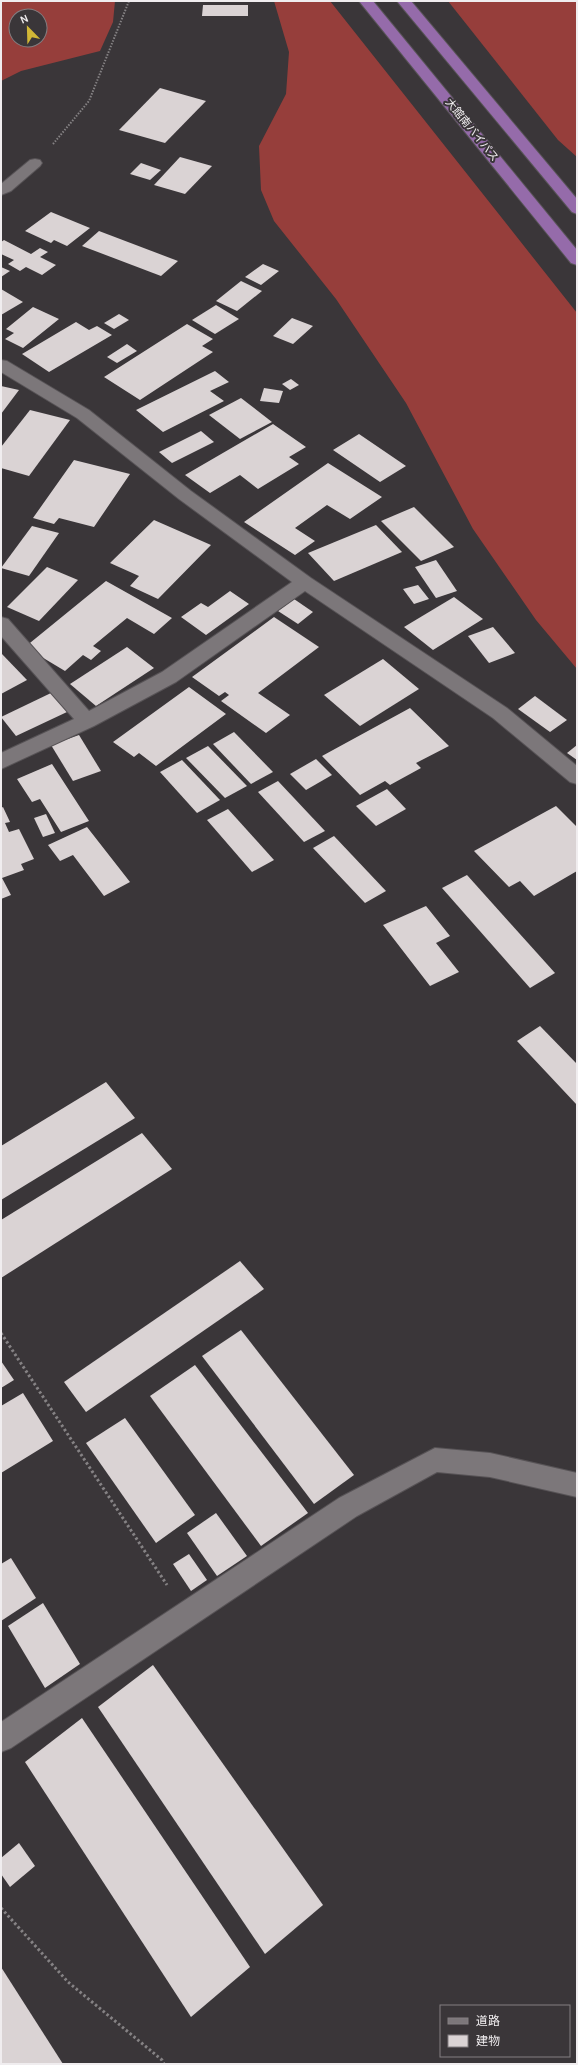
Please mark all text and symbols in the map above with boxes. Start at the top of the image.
north arrow [8,8,48,48]
text: N [18,12,30,27]
street label: 大館南バイパス [443,96,501,164]
legend [440,2005,570,2057]
text: 道路 [476,2014,500,2028]
text: 建物 [476,2034,500,2048]

